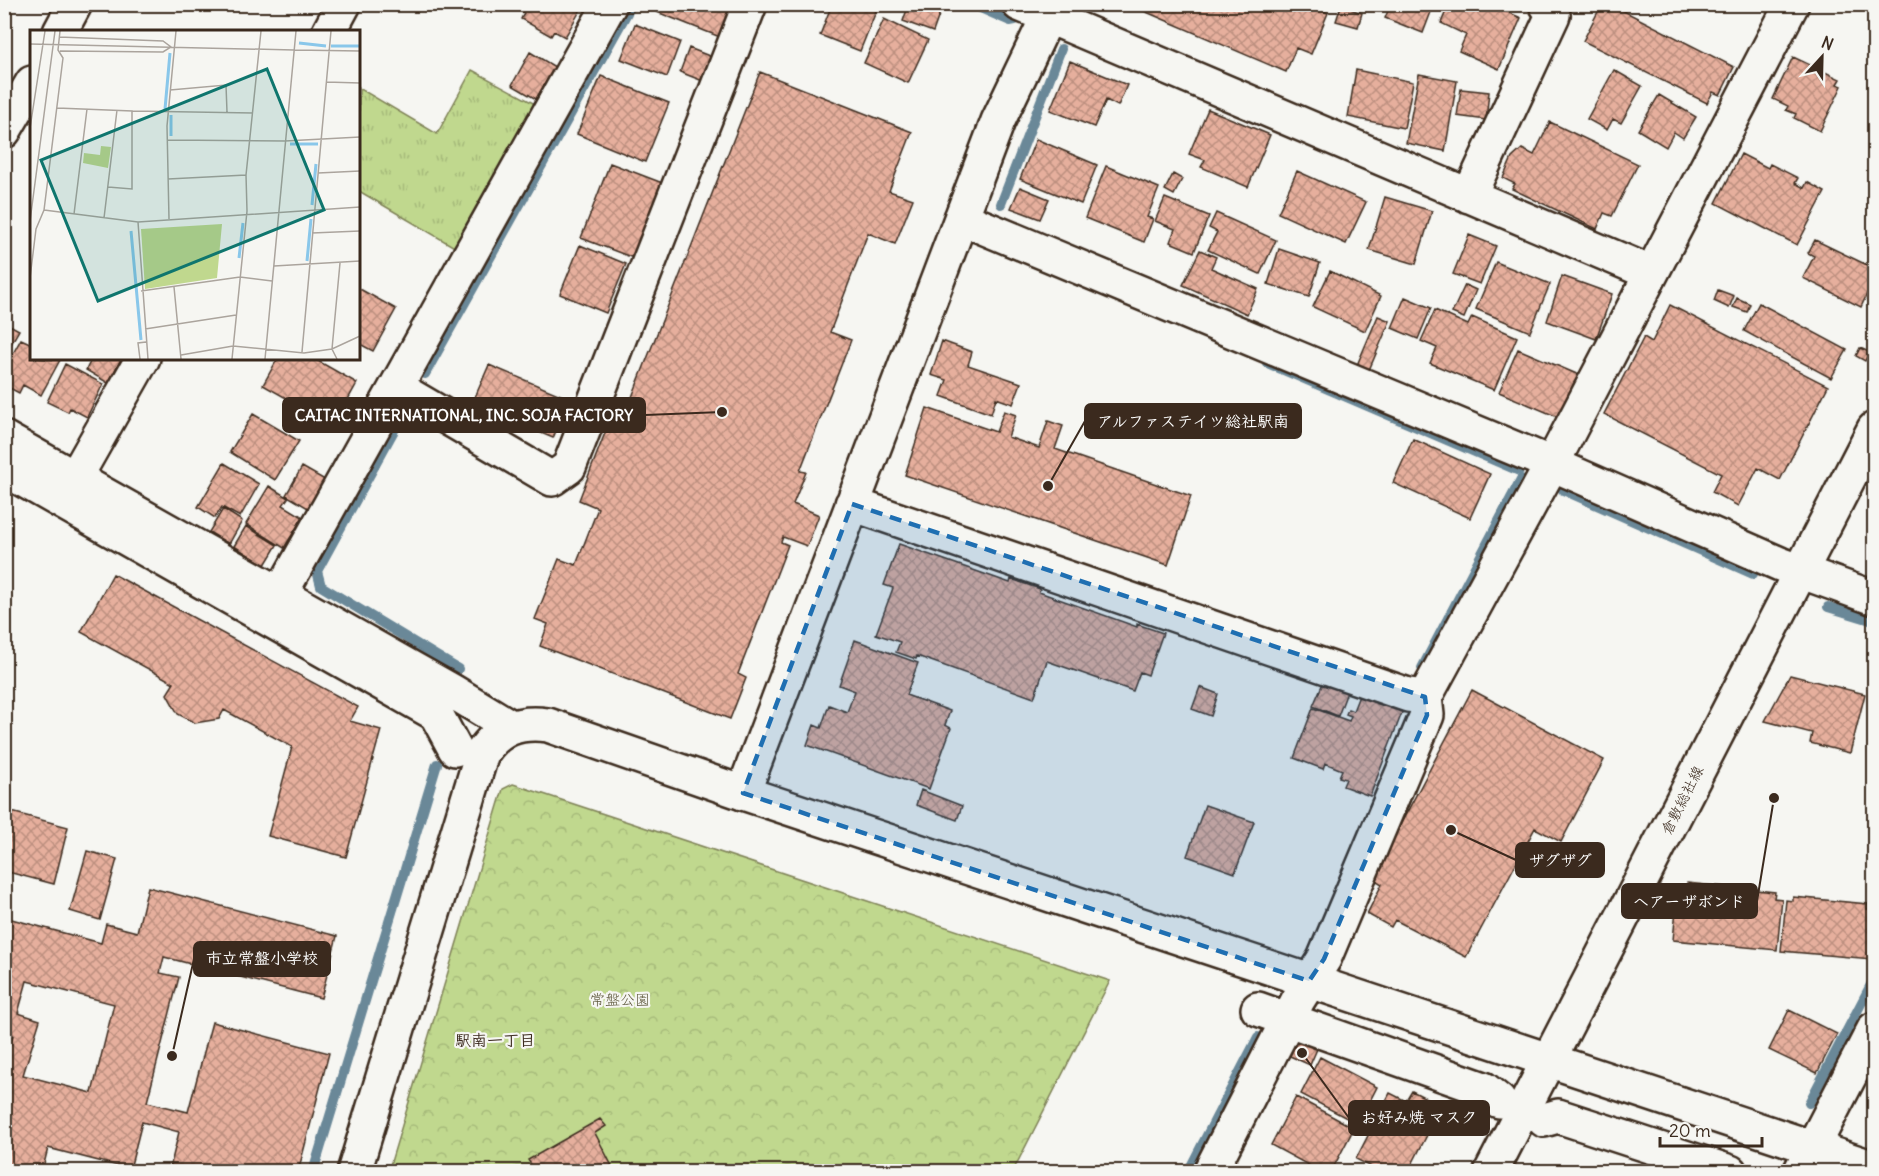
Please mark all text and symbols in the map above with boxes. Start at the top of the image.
north arrow [1792,27,1852,87]
inset map [30,30,360,360]
text: N [1819,32,1836,54]
callout: CAITAC INTERNATIONAL, INC. SOJA FACTORY [283,398,645,432]
callout: アルファステイツ総社駅南 [1085,404,1301,438]
text: CAITAC INTERNATIONAL, INC. SOJA FACTORY [295,405,633,425]
text: アルファステイツ総社駅南 [1097,411,1289,431]
street label: 倉敷総社線 [1657,762,1707,838]
callout: ザグザグ [1516,843,1604,877]
text: ザグザグ [1528,850,1592,870]
callout: ヘアーザボンド [1622,884,1757,918]
text: ヘアーザボンド [1633,891,1745,911]
callout: 市立常盤小学校 [194,942,330,976]
text: 市立常盤小学校 [206,948,318,968]
park label: 常盤公園 [590,990,650,1009]
district label: 駅南一丁目 [455,1030,535,1050]
callout: お好み焼 マスク [1349,1101,1489,1135]
text: お好み焼 マスク [1361,1107,1477,1127]
scale bar [1660,1110,1762,1148]
text: 20 m [1669,1119,1711,1142]

